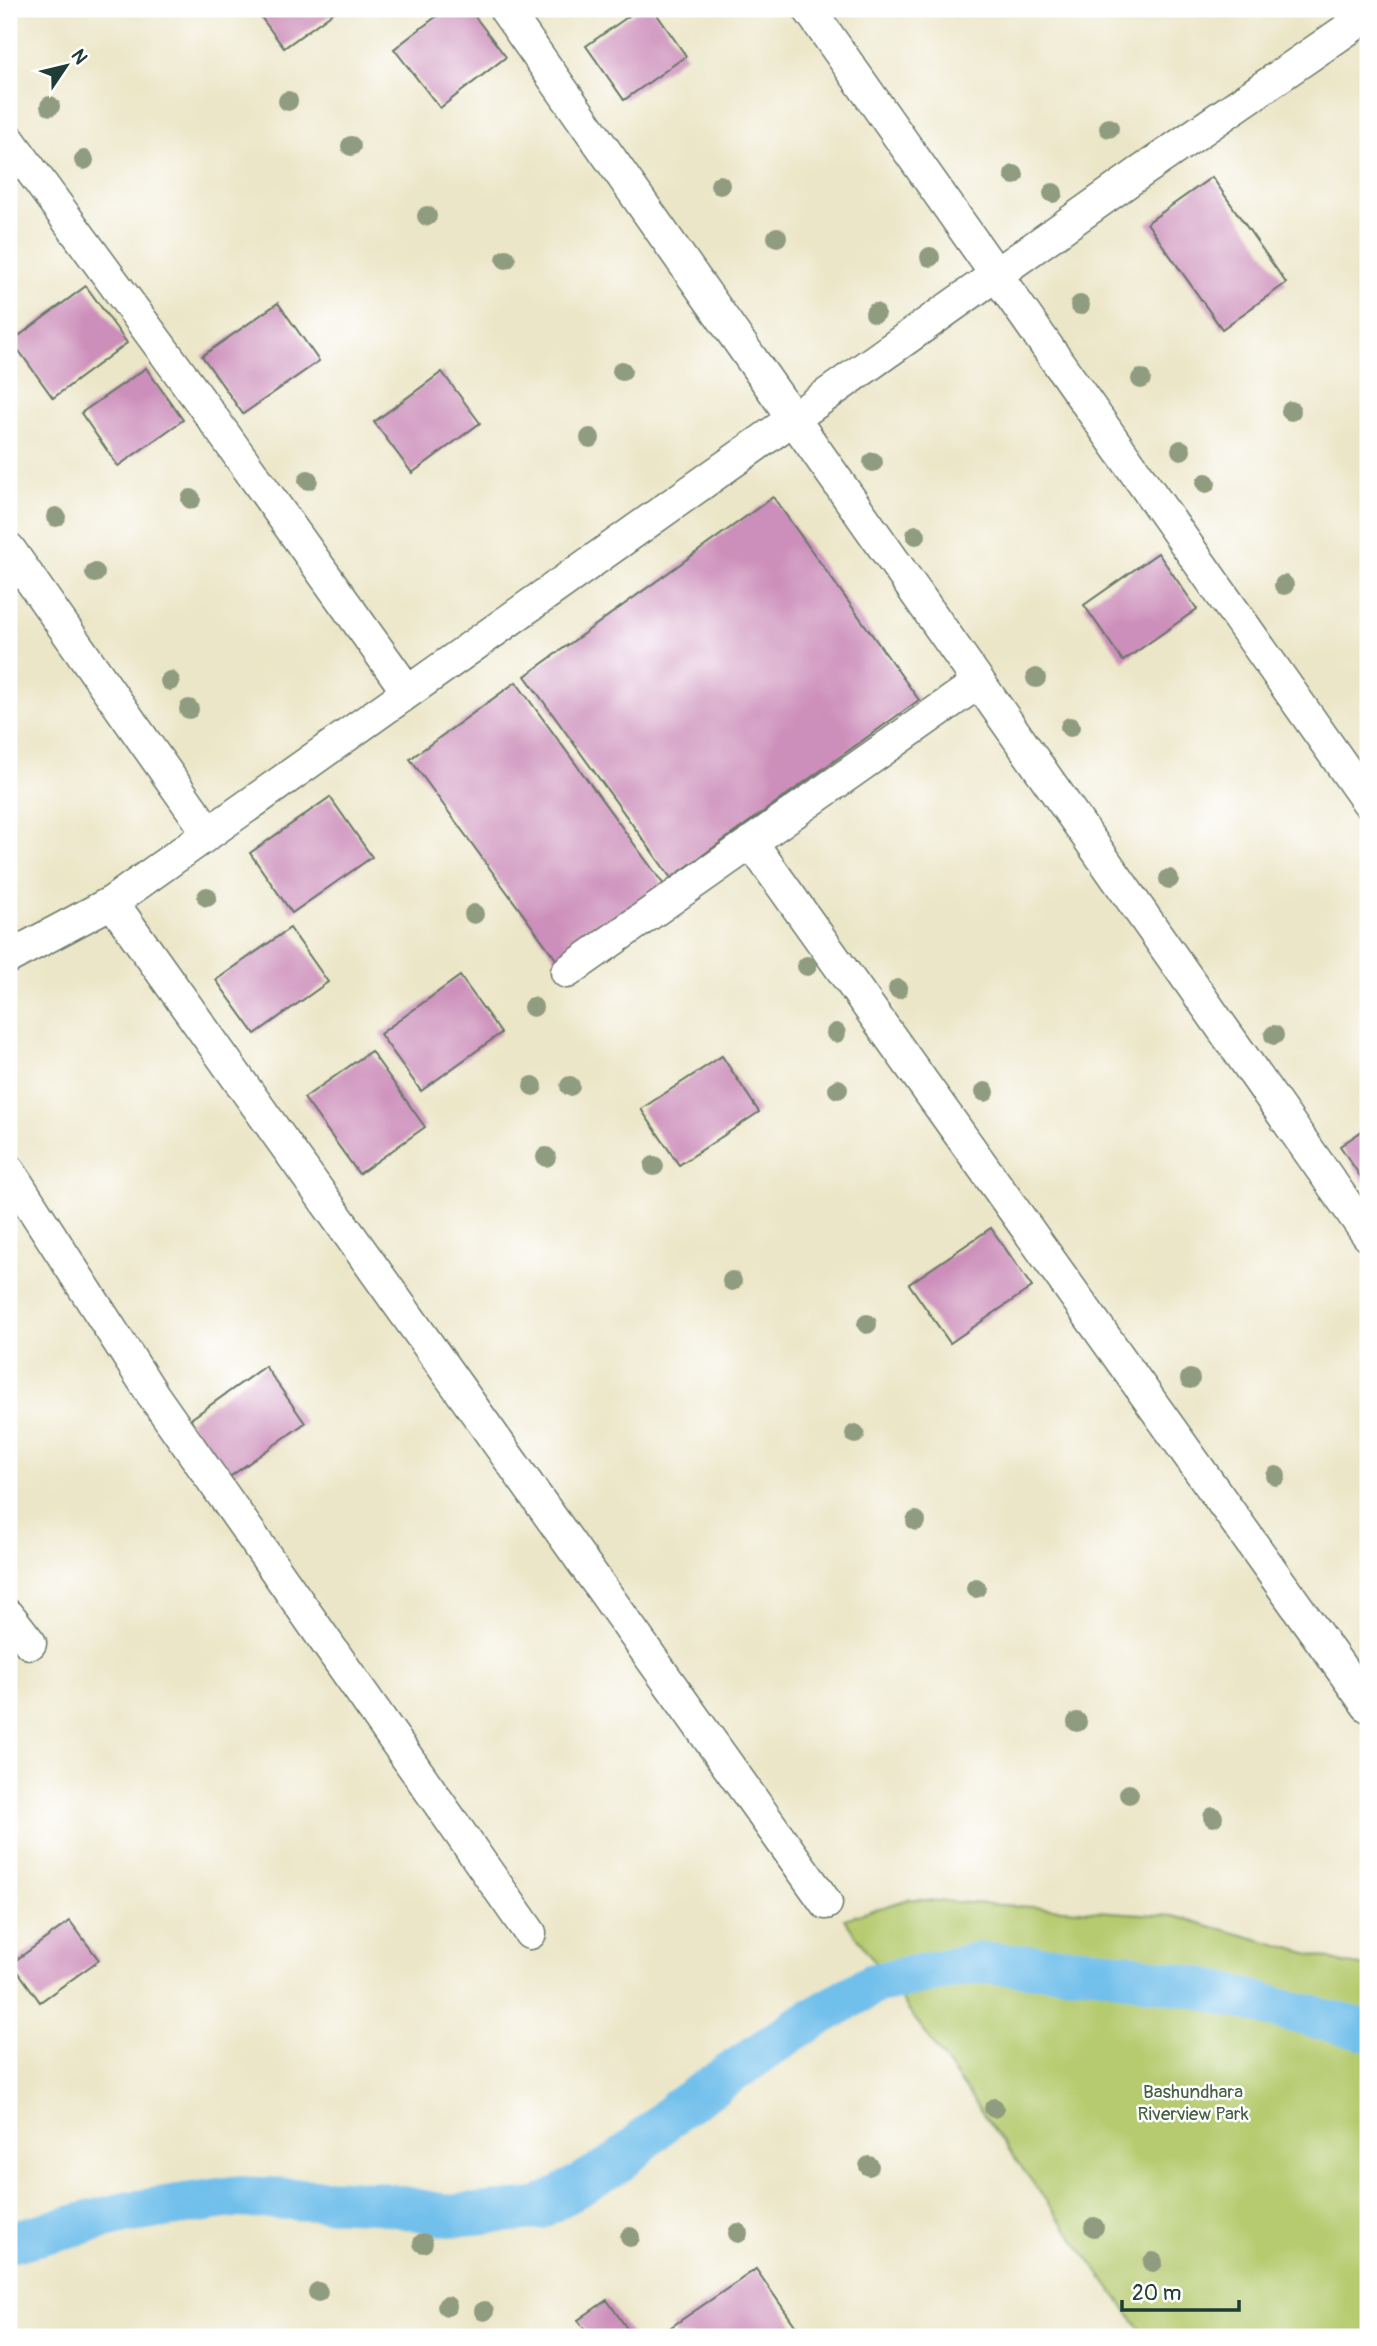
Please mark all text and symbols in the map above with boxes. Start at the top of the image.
north arrow [32,32,102,102]
text: N [66,45,93,69]
park label: Bashundhara Riverview Park [1137,2080,1249,2126]
scale bar [1122,2269,1239,2313]
text: 20 m [1132,2280,1181,2307]

